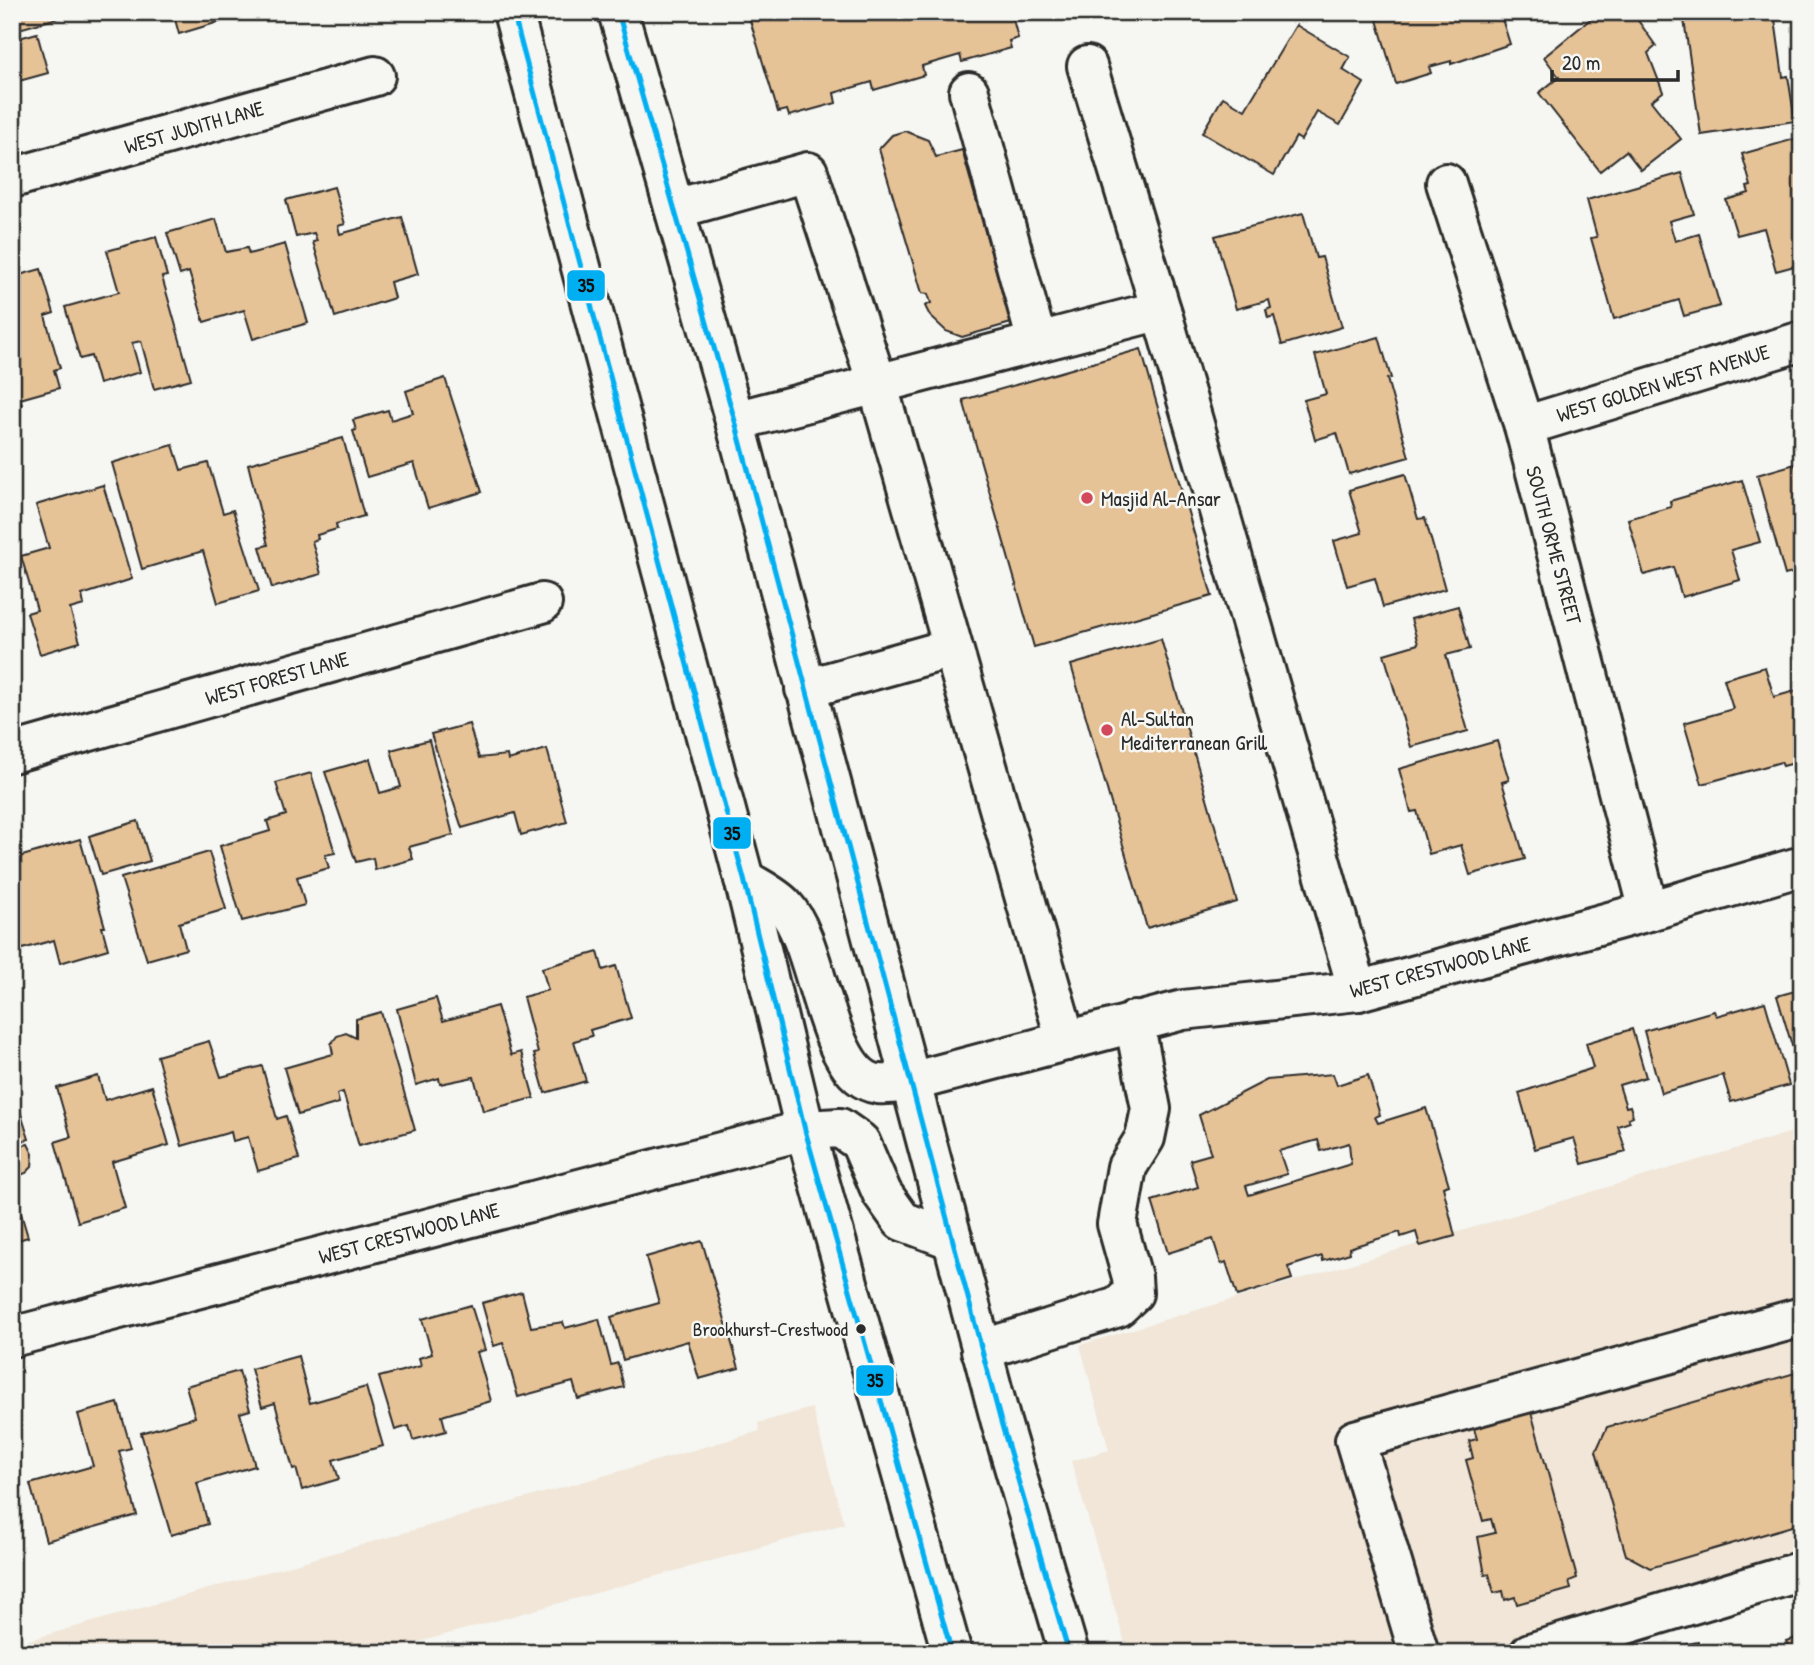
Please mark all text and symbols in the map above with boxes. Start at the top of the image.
scale bar [1552,38,1678,82]
text: 20 m [1562,48,1600,77]
street label: WEST JUDITH LANE [121,93,267,161]
line badge: 35 [566,269,606,302]
text: 35 [578,272,595,298]
street label: WEST GOLDEN WEST AVENUE [1553,337,1773,429]
street label: SOUTH ORME STREET [1519,463,1589,628]
place label: Masjid Al-Ansar [1101,484,1221,513]
marker: Masjid Al-Ansar [1079,490,1095,506]
street label: WEST FOREST LANE [202,644,352,712]
place label: Al-Sultan Mediterranean Grill [1121,704,1268,757]
marker: Al-Sultan Mediterranean Grill [1099,722,1115,738]
line badge: 35 [712,816,752,850]
text: 35 [724,820,741,846]
street label: WEST CRESTWOOD LANE [1346,929,1534,1005]
street label: WEST CRESTWOOD LANE [315,1195,503,1271]
place label: Brookhurst-Crestwood [693,1316,849,1342]
marker: Brookhurst-Crestwood [854,1322,868,1336]
line badge: 35 [855,1364,895,1397]
text: 35 [867,1367,884,1393]

